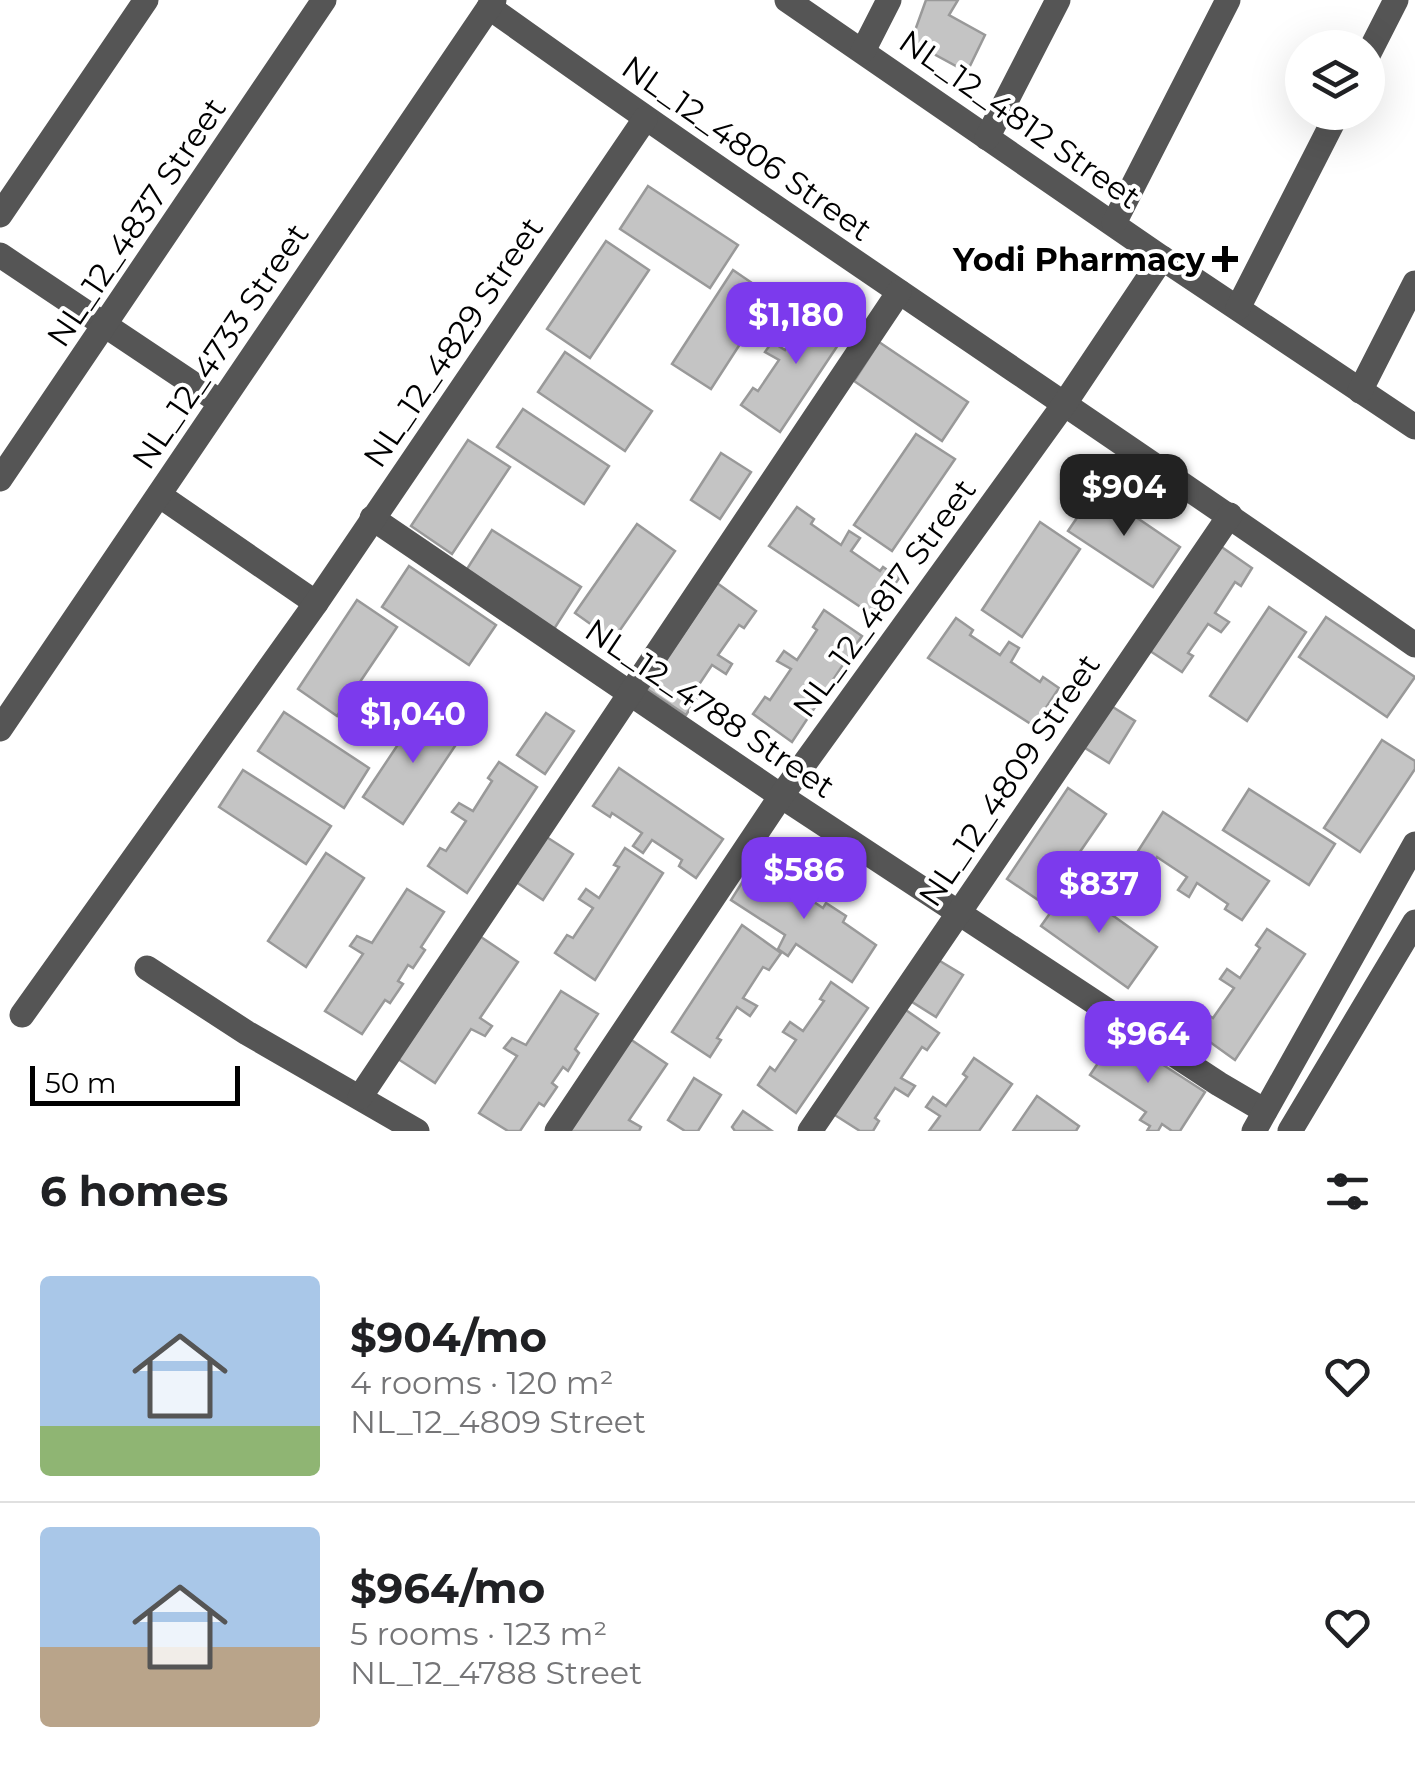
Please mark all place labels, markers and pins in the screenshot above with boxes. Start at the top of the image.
place label: Yodi Pharmacy [952,240,1206,279]
marker: Yodi Pharmacy [1214,248,1236,270]
pin: $1,180 [715,282,877,367]
pin: $904 [1065,454,1183,539]
pin: $1,040 [332,681,494,766]
pin: $586 [745,837,863,922]
pin: $837 [1040,851,1158,936]
pin: $964 [1089,1001,1207,1086]

